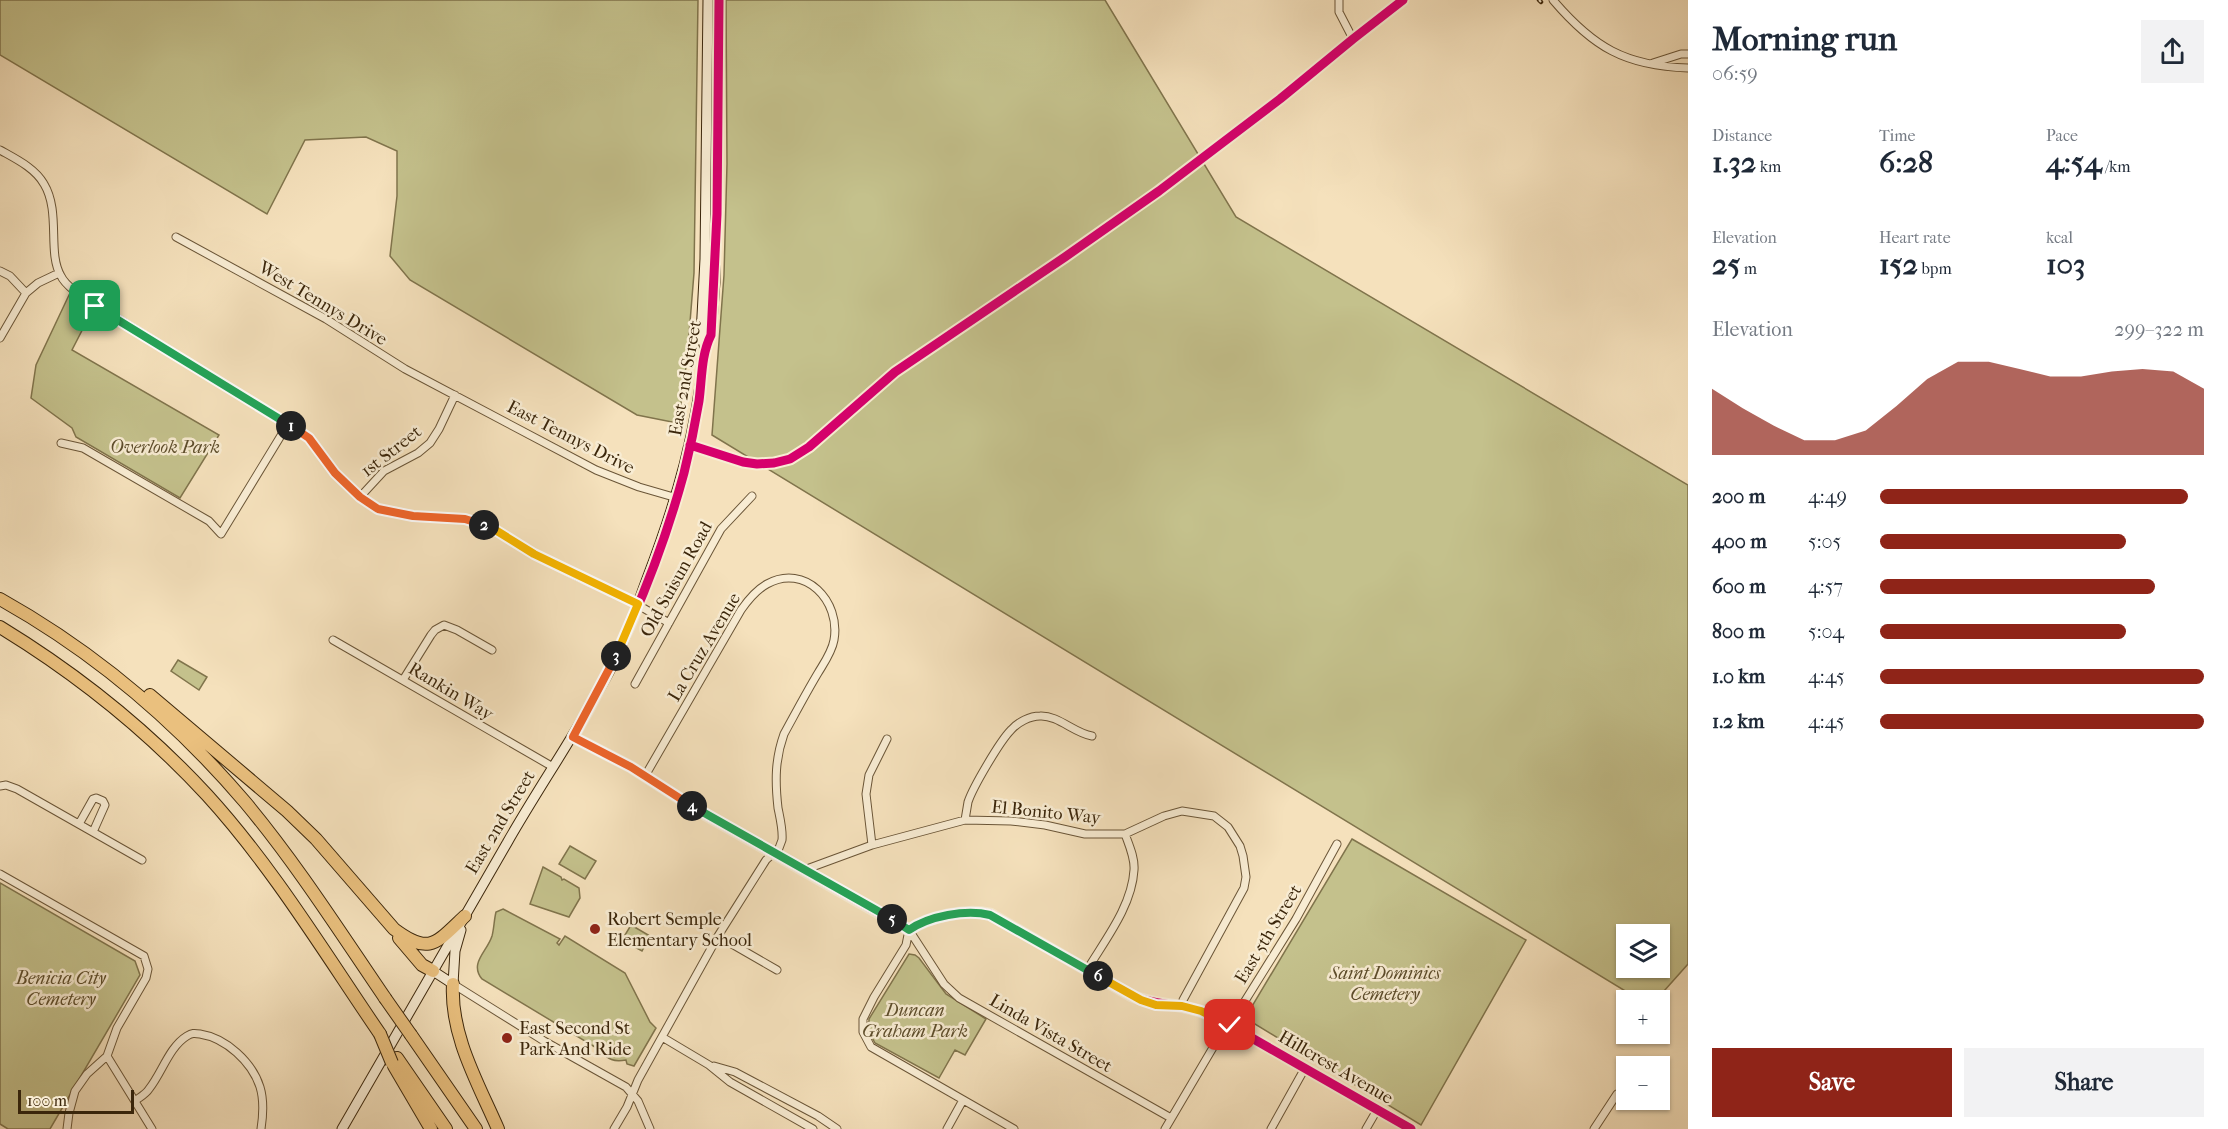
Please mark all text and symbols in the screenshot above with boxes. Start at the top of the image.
text: Morning run [1712,20,1897,59]
button: share [2141,20,2204,83]
text: 06:59 [1712,62,1758,85]
text: Distance [1712,126,1772,145]
text: Time [1879,126,1915,145]
text: Pace [2046,126,2078,145]
text: 1.32 [1712,145,1756,180]
text: 6:28 [1879,145,1933,180]
text: 4:54 [2046,145,2102,180]
text: km [1756,157,1781,176]
text: /km [2102,157,2131,176]
text: Elevation [1712,228,1777,247]
text: Heart rate [1879,228,1951,247]
text: kcal [2046,228,2073,247]
text: 25 [1712,247,1740,282]
text: 152 [1879,247,1918,282]
text: 103 [2046,247,2085,282]
street label: West Tennys Drive [254,256,391,350]
text: m [1740,259,1757,278]
text: bpm [1918,259,1952,278]
pin [69,280,120,331]
icon: arrive [78,289,111,322]
street label: East 2nd Street [665,318,706,438]
text: Elevation [1712,318,1793,341]
text: 299–322 m [2114,318,2204,341]
street label: East Tennys Drive [504,396,638,479]
pin: 1 [276,411,306,441]
text: 1 [288,416,294,435]
street label: 1st Street [357,421,426,481]
park label: Overlook Park [110,437,220,458]
text: 200 m [1712,485,1765,508]
text: 4:49 [1808,485,1847,508]
pin: 2 [469,510,499,540]
text: 2 [480,515,488,534]
street label: Old Suisun Road [636,518,717,641]
text: 400 m [1712,530,1767,553]
text: 5:05 [1808,530,1841,553]
text: 600 m [1712,575,1766,598]
text: 4:57 [1808,575,1843,598]
street label: La Cruz Avenue [664,589,745,705]
text: 800 m [1712,620,1765,643]
text: 5:04 [1808,620,1844,643]
pin: 3 [601,641,631,671]
text: 3 [613,646,619,665]
street label: Rankin Way [405,658,498,726]
text: 1.0 km [1712,665,1765,688]
text: 4:45 [1808,665,1845,688]
text: 1.2 km [1712,710,1765,733]
text: 4:45 [1808,710,1845,733]
street label: East 2nd Street [461,766,540,878]
pin: 4 [677,791,707,821]
text: 4 [687,796,697,815]
street label: El Bonito Way [990,796,1103,829]
street label: East 5th Street [1231,880,1307,988]
pin: 5 [877,904,907,934]
place label: Robert Semple Elementary School [607,909,752,951]
text: 5 [889,909,895,928]
marker: Robert Semple Elementary School [588,922,602,936]
map controls [1616,924,1670,1110]
button: layers [1616,924,1670,978]
pin: 6 [1083,961,1113,991]
park label: Saint Dominics Cemetery [1329,963,1441,1005]
text: 6 [1094,966,1102,985]
park label: Benicia City Cemetery [15,968,107,1010]
street label: Linda Vista Street [986,990,1116,1077]
button: + [1616,990,1670,1044]
pin [1204,999,1255,1050]
park label: Duncan Graham Park [862,1000,968,1042]
icon: check [1213,1008,1246,1041]
place label: East Second St Park And Ride [519,1018,631,1060]
street label: Hillcrest Avenue [1275,1026,1397,1109]
marker: East Second St Park And Ride [500,1031,514,1045]
button: Save [1712,1048,1952,1117]
button: Share [1964,1048,2204,1117]
button: − [1616,1056,1670,1110]
scale bar [18,1087,134,1114]
text: 100 m [27,1091,67,1110]

